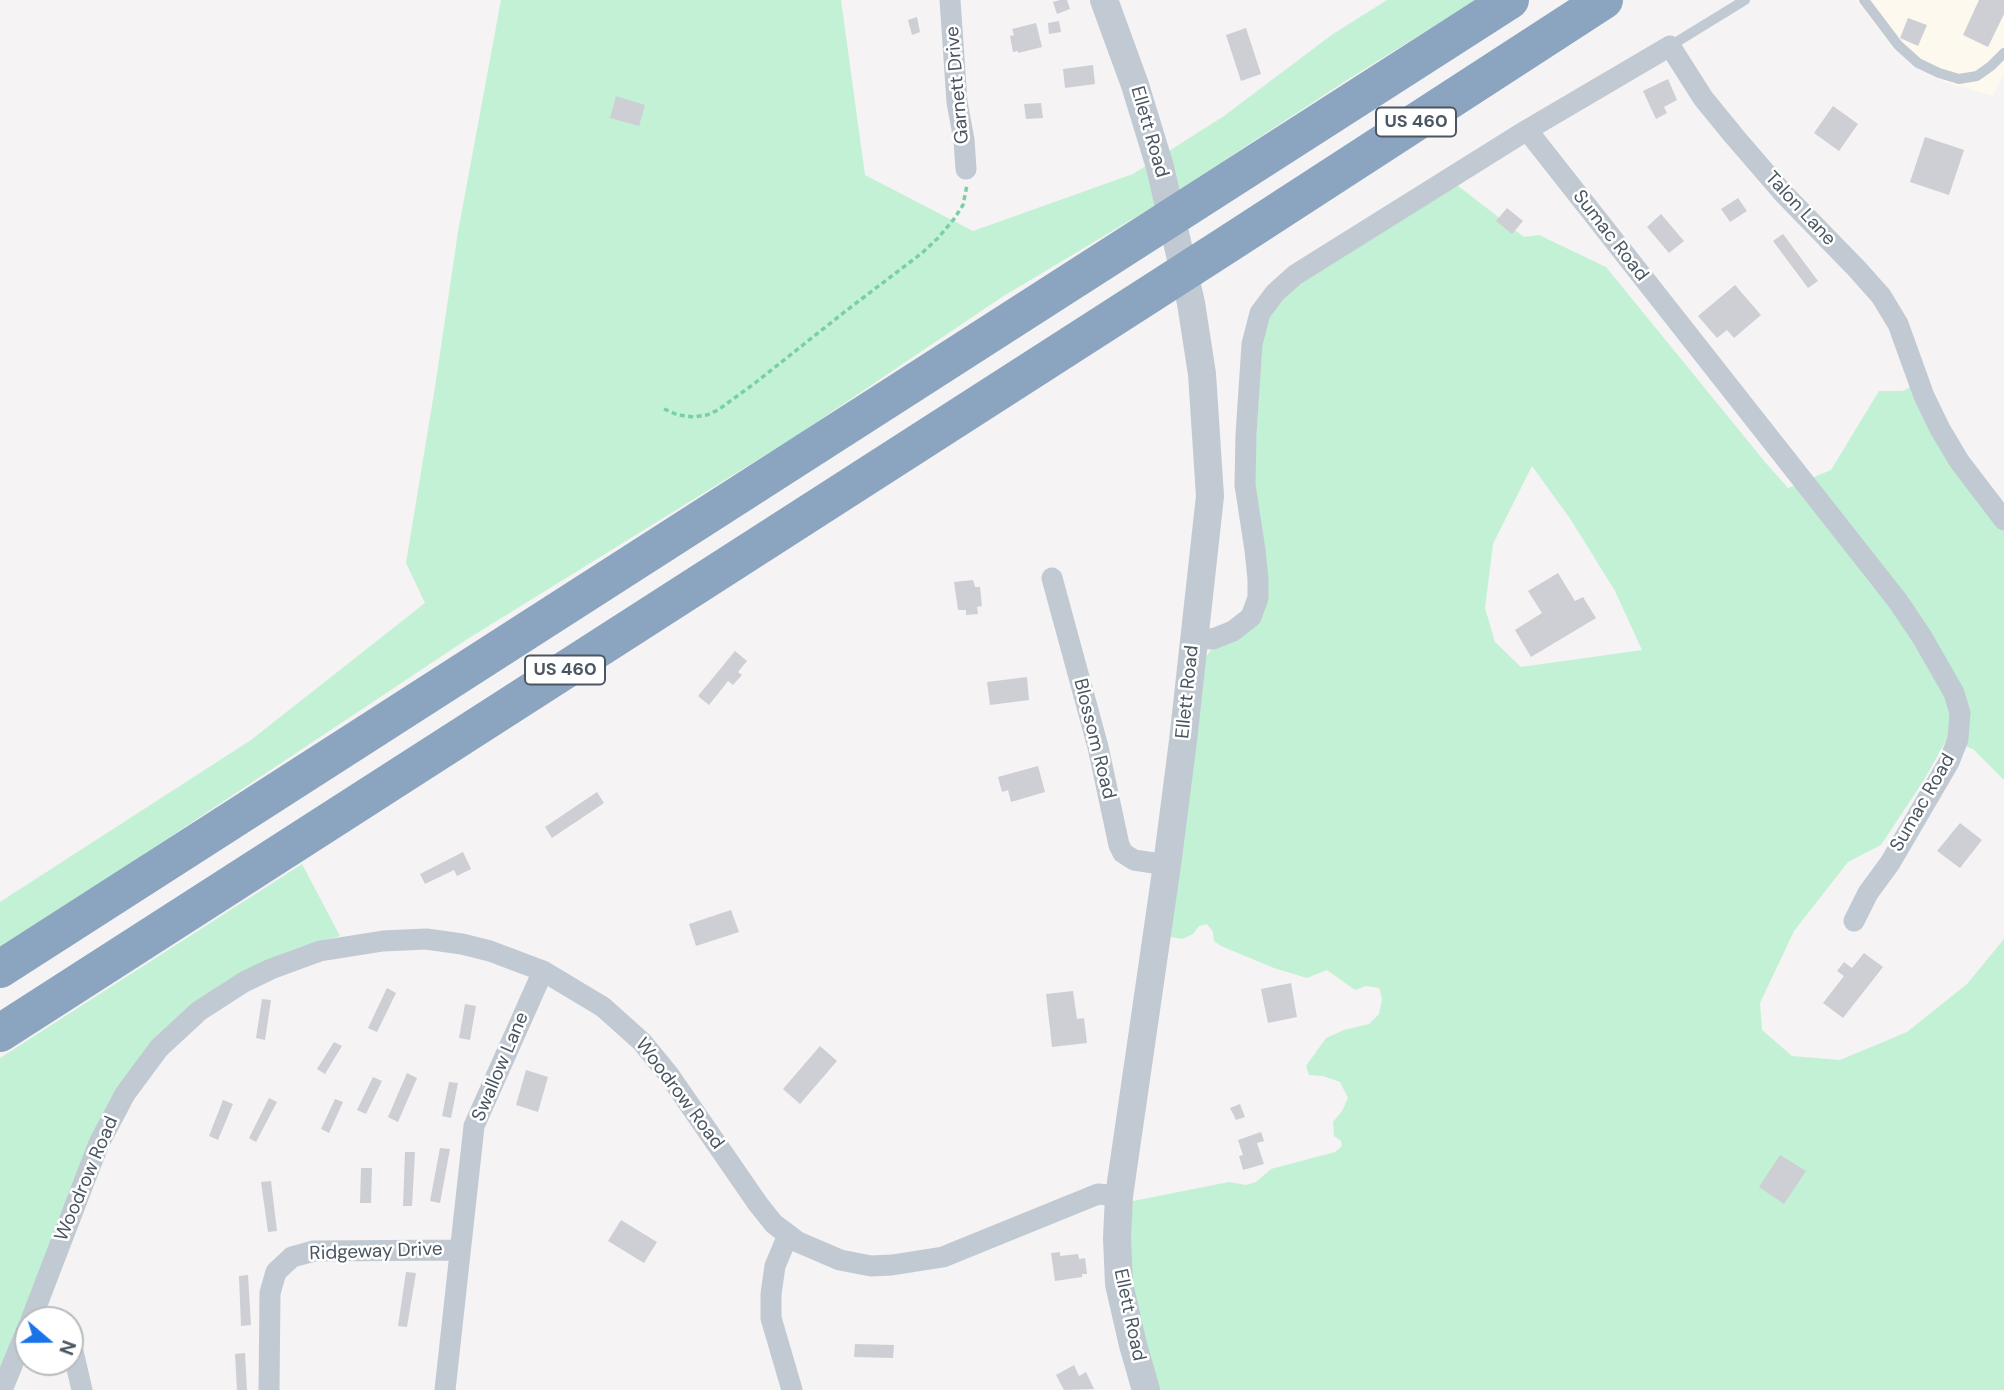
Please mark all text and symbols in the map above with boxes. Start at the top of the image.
street label: Garnett Drive [941,25,975,145]
street label: Ellett Road [1125,84,1173,180]
road number: US 460 [1376,107,1456,136]
street label: Talon Lane [1760,167,1840,251]
street label: Sumac Road [1567,186,1653,286]
street label: Ellett Road [1172,644,1204,740]
road number: US 460 [525,656,605,684]
street label: Blossom Road [1068,676,1120,802]
street label: Sumac Road [1886,750,1960,856]
street label: Swallow Lane [468,1009,534,1125]
street label: Woodrow Road [630,1034,728,1154]
street label: Woodrow Road [50,1113,124,1245]
street label: Ridgeway Drive [309,1238,443,1266]
street label: Ellett Road [1108,1267,1150,1363]
north arrow [14,1306,84,1376]
text: N [53,1337,81,1358]

